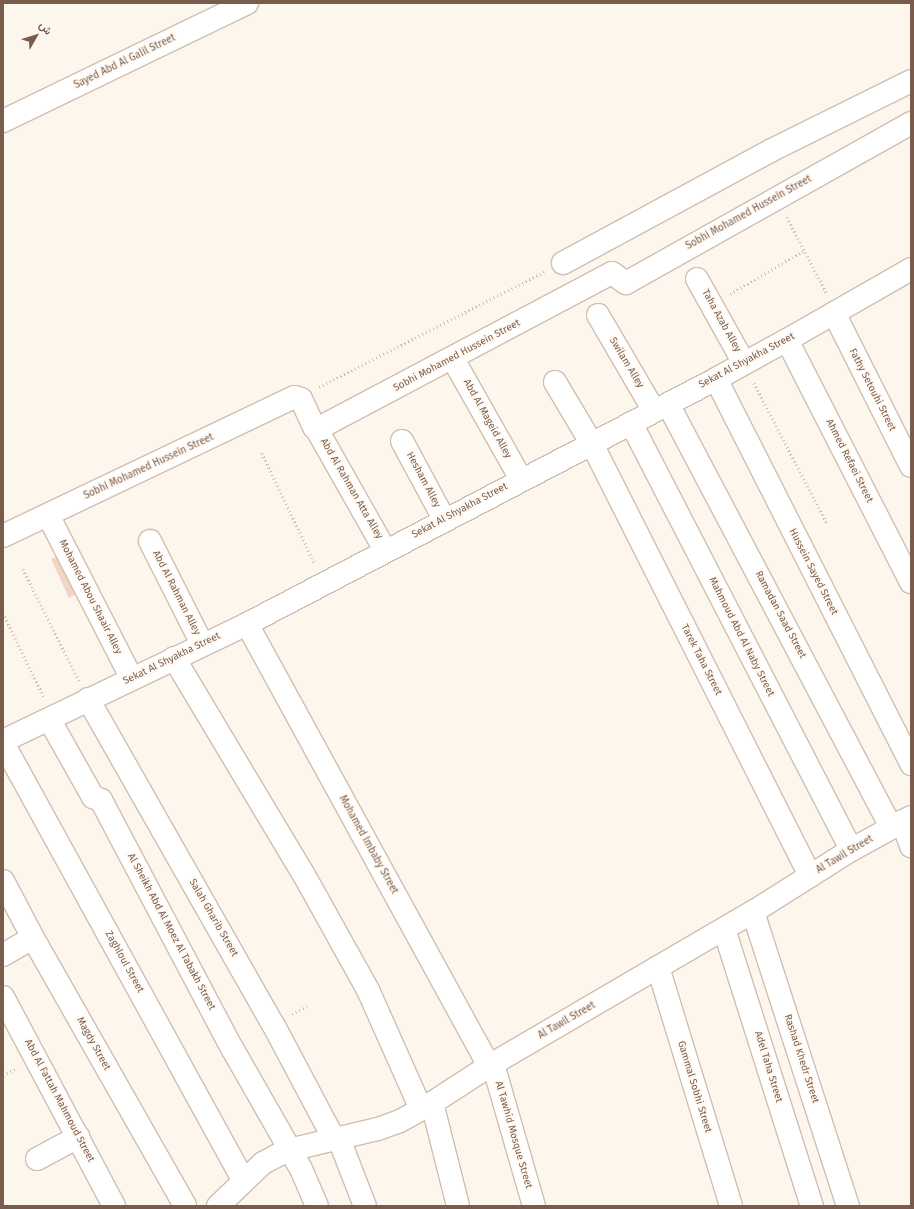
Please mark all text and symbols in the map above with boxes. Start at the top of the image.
north arrow [16,16,56,56]
text: ش [37,19,55,37]
street label: Sayed Abd Al Galil Street [72,32,178,92]
street label: Sobhi Mohamed Hussein Street [684,173,814,253]
street label: Taha Azab Alley [699,288,743,354]
street label: Sobhi Mohamed Hussein Street [392,317,522,395]
street label: Sekat Al Shyakha Street [697,331,797,391]
street label: Swilam Alley [606,336,646,390]
street label: Fathy Setouhi Street [846,347,898,433]
street label: Abd Al Mageid Alley [460,377,514,461]
street label: Ahmed Refaei Street [823,417,875,505]
street label: Sobhi Mohamed Hussein Street [82,432,216,502]
street label: Abd Al Rahman Atta Alley [317,437,385,541]
street label: Hesham Alley [403,450,443,510]
street label: Sekat Al Shyakha Street [410,481,510,541]
street label: Hussein Sayed Street [786,527,840,617]
street label: Mohamed Abou Shaair Alley [56,538,124,656]
street label: Abd Al Rahman Alley [149,549,203,637]
street label: Ramadan Saad Street [752,569,808,661]
street label: Mahmoud Abd Al Naby Street [706,575,776,699]
street label: Tarek Taha Street [678,622,724,698]
street label: Sekat Al Shyakha Street [122,630,222,688]
street label: Mohamed Imbaby Street [336,794,400,896]
street label: Al Tawil Street [814,833,876,877]
street label: Al Sheikh Abd Al Moez Al Tabakh Street [124,852,218,1012]
street label: Salah Gharib Street [186,877,240,959]
street label: Zaghloul Street [102,929,146,995]
street label: Al Tawil Street [536,1000,598,1042]
street label: Rashad Khedr Street [781,1013,821,1105]
street label: Magdy Street [73,1015,113,1073]
street label: Adel Taha Street [751,1030,785,1104]
street label: Abd Al Fattah Mahmoud Street [21,1037,97,1165]
street label: Gammal Sobhi Street [674,1040,714,1134]
street label: Al Tawhid Mosque Street [492,1080,534,1190]

